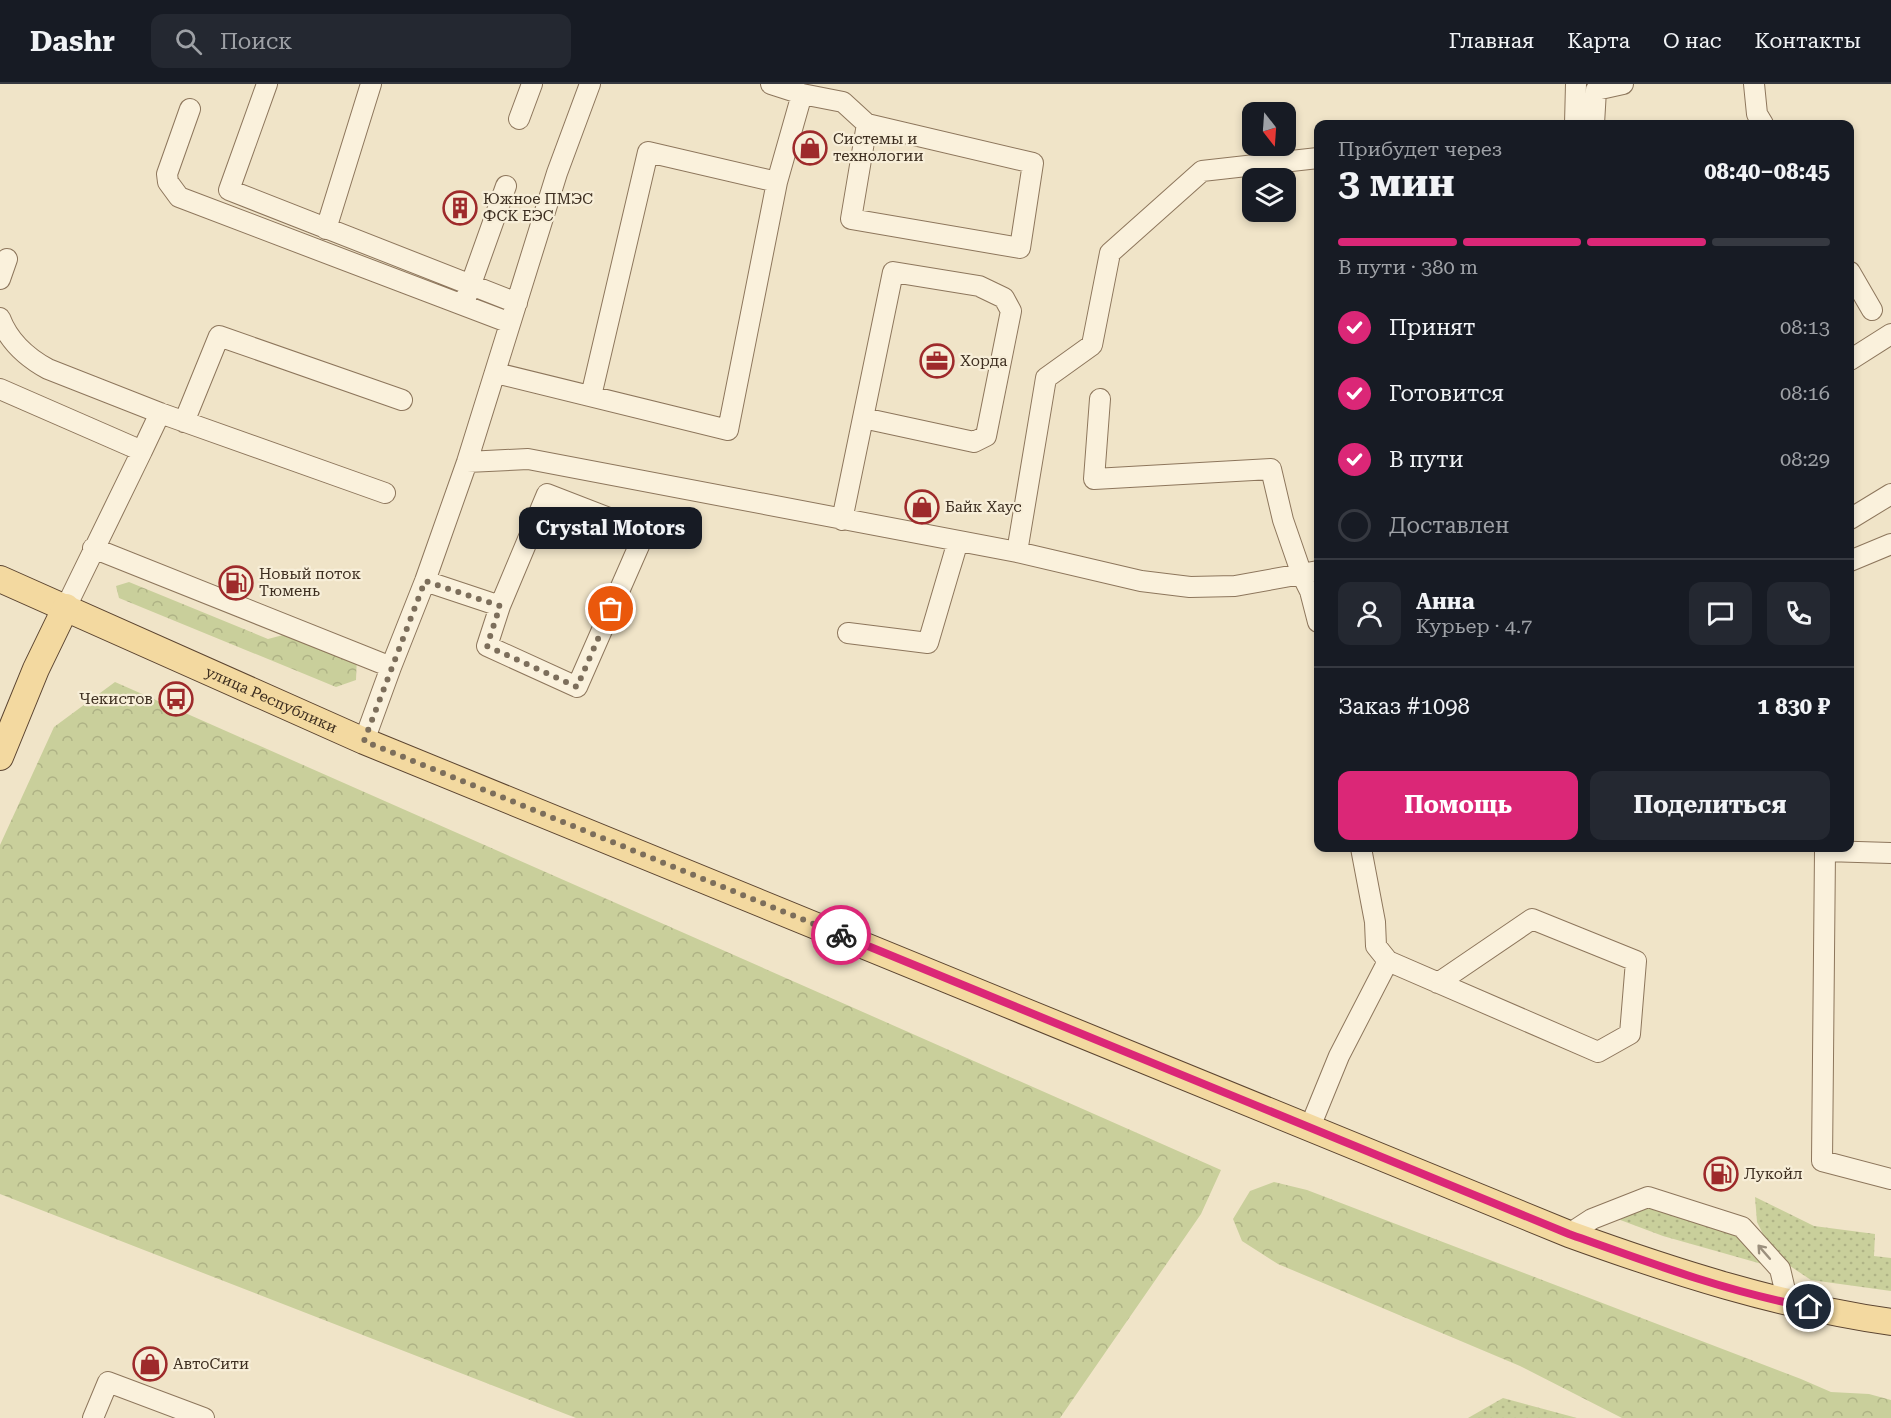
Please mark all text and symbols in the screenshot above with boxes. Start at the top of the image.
search box [151,14,571,68]
text: Dashr [30,25,115,58]
icon: search [172,25,205,58]
text: Поиск [220,29,292,54]
text: Главная [1449,29,1534,53]
text: Карта [1567,29,1630,53]
text: О нас [1663,29,1722,53]
text: Контакты [1755,29,1861,53]
north arrow [1242,102,1296,156]
map controls [1242,102,1296,222]
shop icon: Системы и технологии [792,130,828,166]
place label: Системы и технологии [833,130,923,165]
text: Прибудет через [1338,137,1502,161]
text: 08:40–08:45 [1704,159,1830,184]
text: 3 мин [1338,160,1455,206]
button: layers [1242,168,1296,222]
building icon: Южное ПМЭС ФСК ЕЭС [442,190,478,226]
place label: Южное ПМЭС ФСК ЕЭС [483,190,593,225]
text: В пути · 380 m [1338,255,1478,279]
icon: check [1338,311,1371,344]
text: Принят [1389,315,1476,340]
text: 08:13 [1780,315,1830,339]
office icon: Хорда [919,343,955,379]
place label: Хорда [960,352,1007,370]
icon: check [1338,377,1371,410]
text: Готовится [1389,381,1504,406]
text: 08:16 [1780,381,1830,405]
icon: check [1338,443,1371,476]
text: В пути [1389,447,1464,472]
text: 08:29 [1780,447,1830,471]
shop icon: Байк Хаус [904,489,940,525]
place label: Байк Хаус [945,498,1022,516]
callout: Crystal Motors [520,507,702,549]
text: Доставлен [1389,513,1509,538]
text: Crystal Motors [536,516,685,540]
fuel station icon: Новый поток Тюмень [218,565,254,601]
place label: Новый поток Тюмень [259,565,362,600]
button: person [1338,582,1401,645]
button: chat [1689,582,1752,645]
button: phone [1767,582,1830,645]
pin [585,583,636,634]
text: Анна [1416,589,1475,614]
icon: bag [594,592,627,625]
text: Курьер · 4.7 [1416,614,1532,638]
street label: улица Республики [203,663,340,737]
bus stop icon: Чекистов [158,681,194,717]
place label: Чекистов [79,690,153,708]
text: Заказ #1098 [1338,694,1470,719]
text: 1 830 ₽ [1757,694,1830,719]
button: Помощь [1338,771,1578,840]
button: Поделиться [1590,771,1830,840]
courier [811,905,871,965]
icon: bike [825,919,858,952]
fuel station icon: Лукойл [1703,1156,1739,1192]
place label: Лукойл [1744,1165,1803,1183]
one-way arrow [1757,1245,1771,1260]
pin [1783,1281,1834,1332]
icon: home [1792,1290,1825,1323]
shop icon: АвтоСити [132,1346,168,1382]
place label: АвтоСити [173,1355,249,1373]

